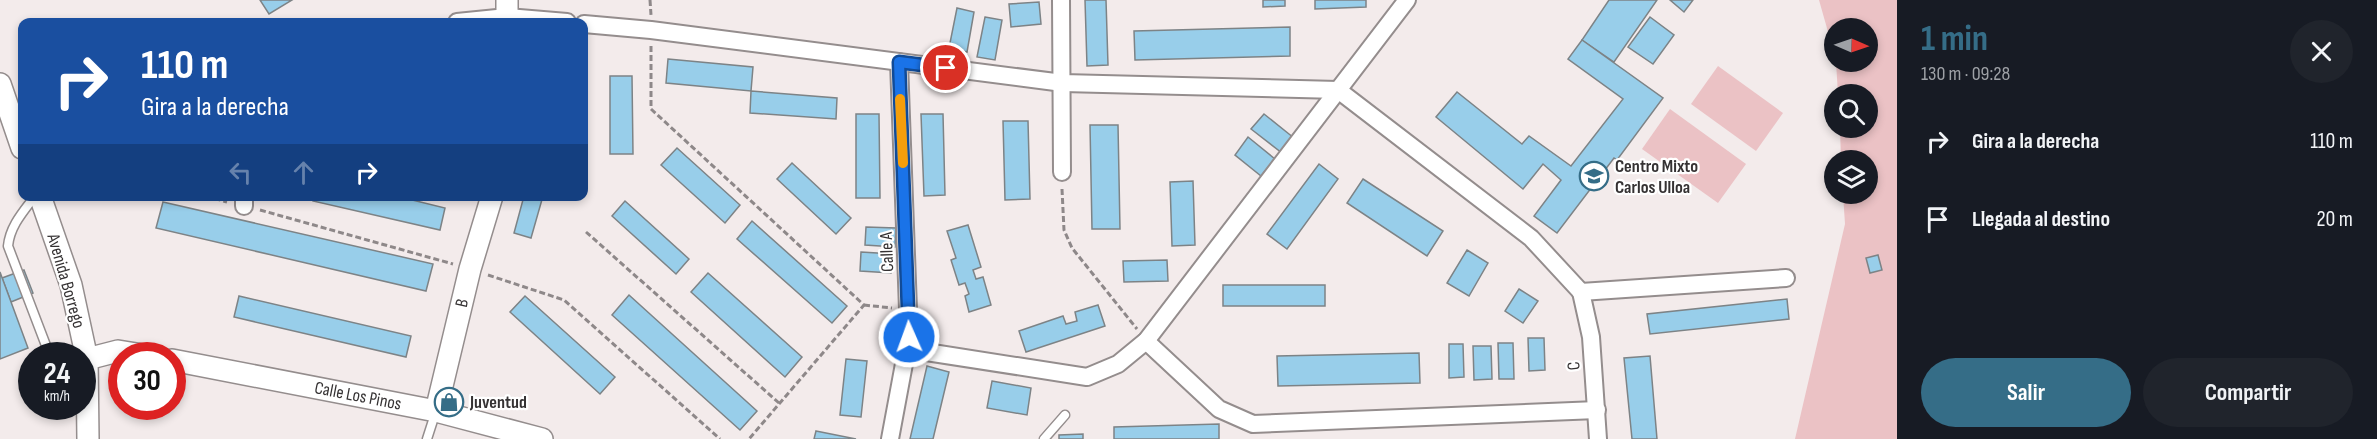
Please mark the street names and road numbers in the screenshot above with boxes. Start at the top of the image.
street label: Avenida Borrego [42,230,89,331]
street label: Calle A [876,231,898,272]
street label: B [451,297,473,309]
street label: C [1563,361,1585,371]
street label: Calle Los Pinos [313,377,403,415]

